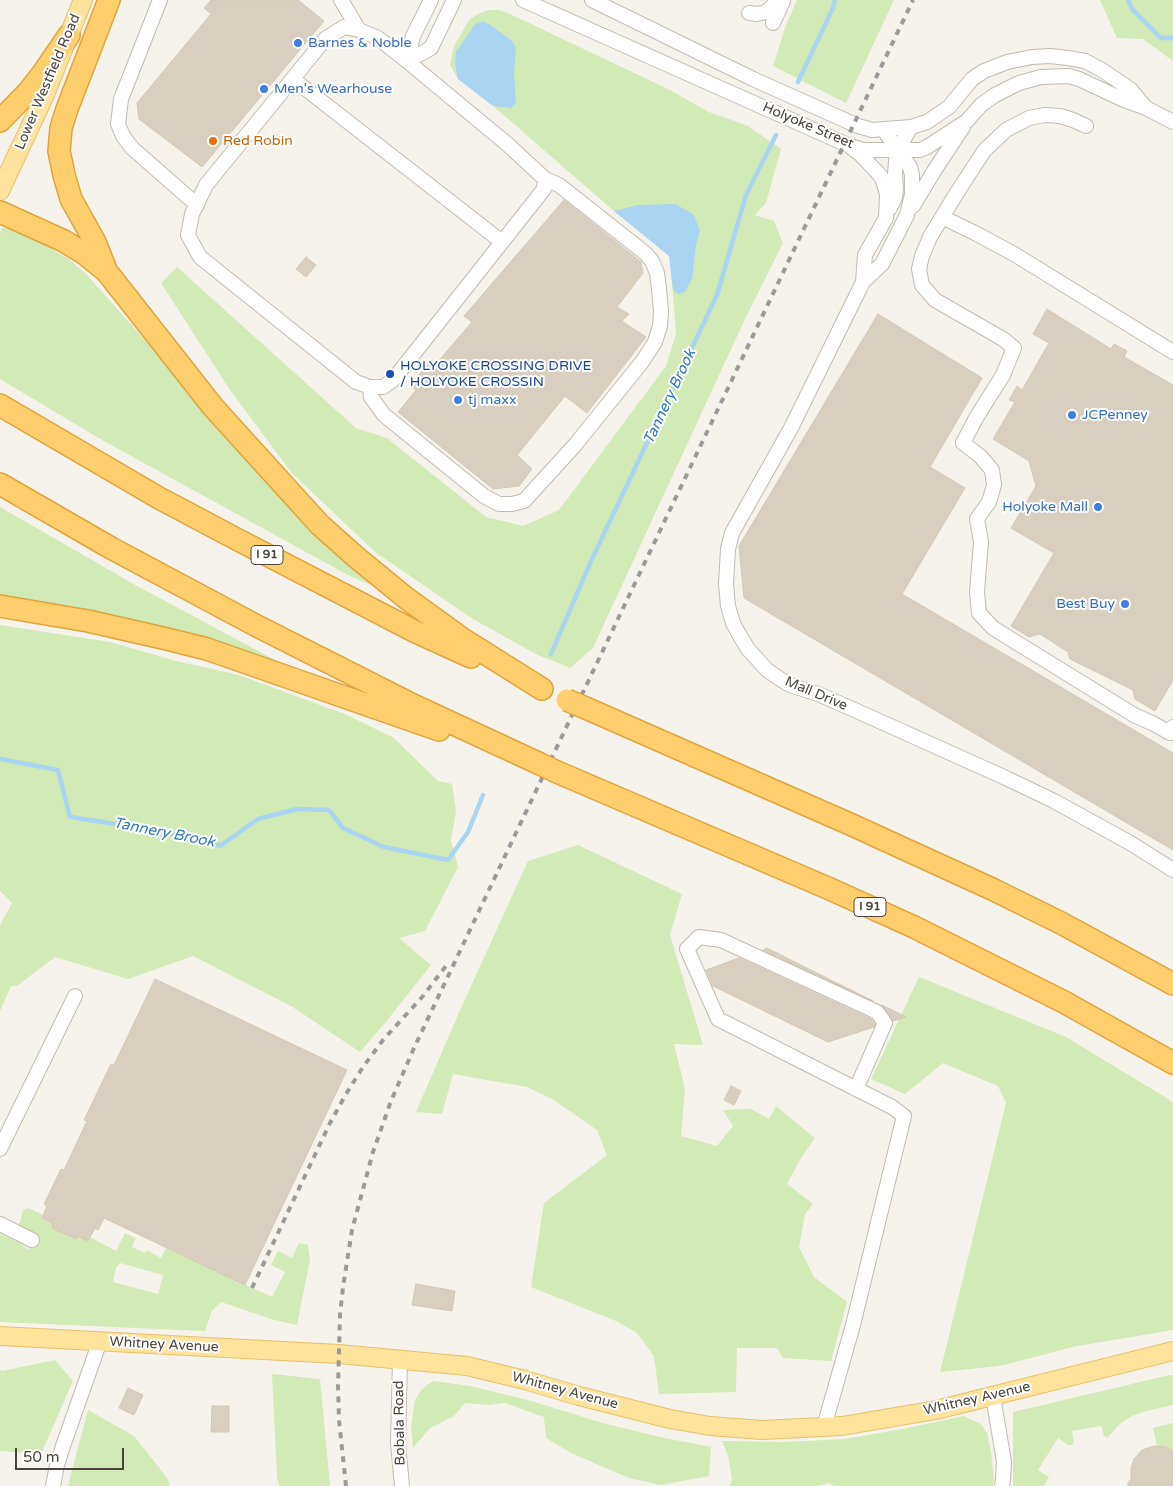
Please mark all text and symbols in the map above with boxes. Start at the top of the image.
street label: Lower Westfield Road [12,12,84,152]
place label: Barnes & Noble [308,35,411,51]
marker: Barnes & Noble [292,37,304,49]
place label: Men's Wearhouse [274,81,392,97]
marker: Men's Wearhouse [258,83,270,95]
street label: Holyoke Street [760,99,856,153]
place label: Red Robin [223,133,293,149]
marker: Red Robin [207,135,219,147]
water label: Tannery Brook [640,346,700,448]
place label: HOLYOKE CROSSING DRIVE / HOLYOKE CROSSIN [400,358,591,391]
marker: HOLYOKE CROSSING DRIVE / HOLYOKE CROSSIN [384,368,396,380]
place label: tj maxx [468,392,517,408]
marker: tj maxx [452,394,464,406]
place label: JCPenney [1082,407,1148,423]
marker: JCPenney [1066,409,1078,421]
place label: Holyoke Mall [1002,499,1088,515]
marker: Holyoke Mall [1092,501,1104,513]
road number: I 91 [251,546,283,564]
place label: Best Buy [1056,596,1115,612]
marker: Best Buy [1119,598,1131,610]
street label: Mall Drive [782,673,850,715]
water label: Tannery Brook [112,814,216,852]
road number: I 91 [854,898,886,916]
street label: Whitney Avenue [109,1334,219,1356]
street label: Whitney Avenue [510,1369,620,1413]
street label: Whitney Avenue [922,1379,1032,1419]
street label: Bobala Road [391,1380,409,1466]
scale bar [18,1438,126,1470]
text: 50 m [23,1448,60,1466]

